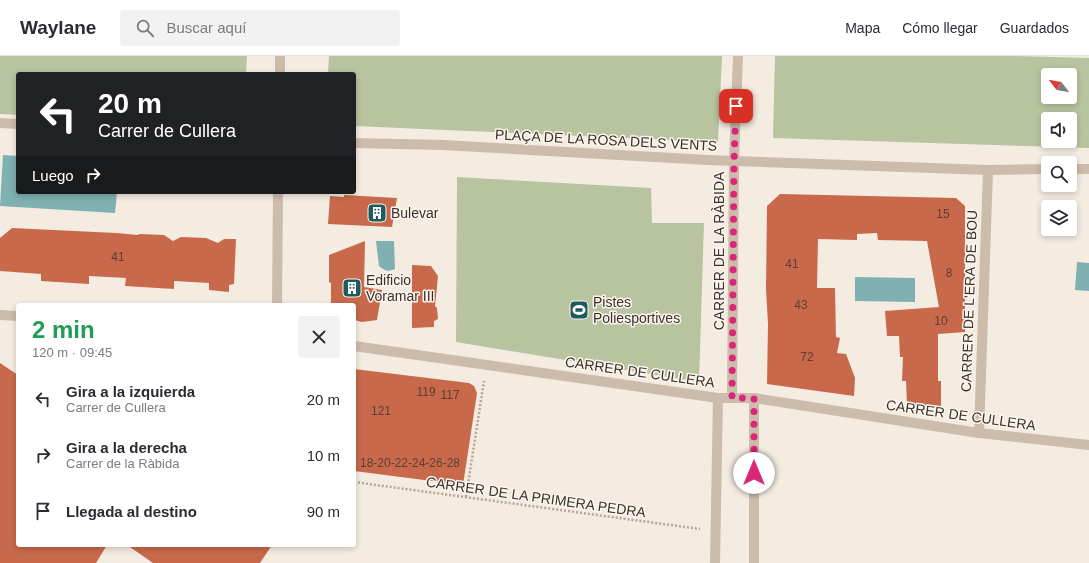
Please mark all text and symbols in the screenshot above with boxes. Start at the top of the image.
search box [120,10,400,46]
text: Waylane [20,17,96,38]
icon: search [134,17,156,39]
text: Buscar aquí [166,19,246,36]
text: Mapa [845,20,880,36]
text: Cómo llegar [902,20,978,36]
text: Guardados [1000,20,1069,36]
north arrow [1041,68,1077,104]
map controls [1041,68,1077,236]
icon: left [32,88,84,140]
text: 20 m [98,88,162,119]
pin [719,89,753,123]
icon: arrive [725,95,747,117]
button: sound [1041,112,1077,148]
text: Carrer de Cullera [98,121,236,141]
street label: PLAÇA DE LA ROSA DELS VENTS [494,126,718,154]
button: search [1041,156,1077,192]
icon: right [82,164,104,186]
text: Luego [32,167,74,184]
street label: CARRER DE LA RÀBIDA [711,171,727,330]
button: layers [1041,200,1077,236]
building icon: Bulevar [366,202,388,224]
place label: Bulevar [391,205,439,221]
house number: 15 [936,207,950,221]
street label: CARRER DE L'ERA DE BOU [958,210,980,392]
house number: 41 [111,250,125,264]
house number: 41 [785,257,799,271]
house number: 8 [946,266,953,280]
place label: Edificio Voramar III [366,272,434,304]
building icon: Edificio Voramar III [341,277,363,299]
place label: Pistes Poliesportives [593,294,680,326]
house number: 43 [794,298,808,312]
sports icon: Pistes Poliesportives [568,299,590,321]
house number: 10 [934,314,948,328]
text: 2 min [32,316,95,343]
button: close [298,316,340,358]
text: 120 m · 09:45 [32,345,112,360]
house number: 72 [800,350,814,364]
street label: CARRER DE CULLERA [564,354,716,391]
text: Gira a la izquierda [66,383,195,400]
house number: 119 [416,385,436,399]
icon: left [32,388,54,410]
house number: 117 [440,388,460,402]
text: 20 m [307,391,340,408]
street label: CARRER DE CULLERA [885,397,1037,434]
text: Carrer de Cullera [66,400,166,415]
house number: 121 [371,404,391,418]
text: Gira a la derecha [66,439,187,456]
icon: right [32,444,54,466]
text: 10 m [307,447,340,464]
position arrow [733,452,775,494]
text: Carrer de la Ràbida [66,456,179,471]
house number: 18-20-22-24-26-28 [360,456,460,470]
street label: CARRER DE LA PRIMERA PEDRA [425,474,648,520]
icon: arrive [32,500,54,522]
text: Llegada al destino [66,503,197,520]
text: 90 m [307,503,340,520]

